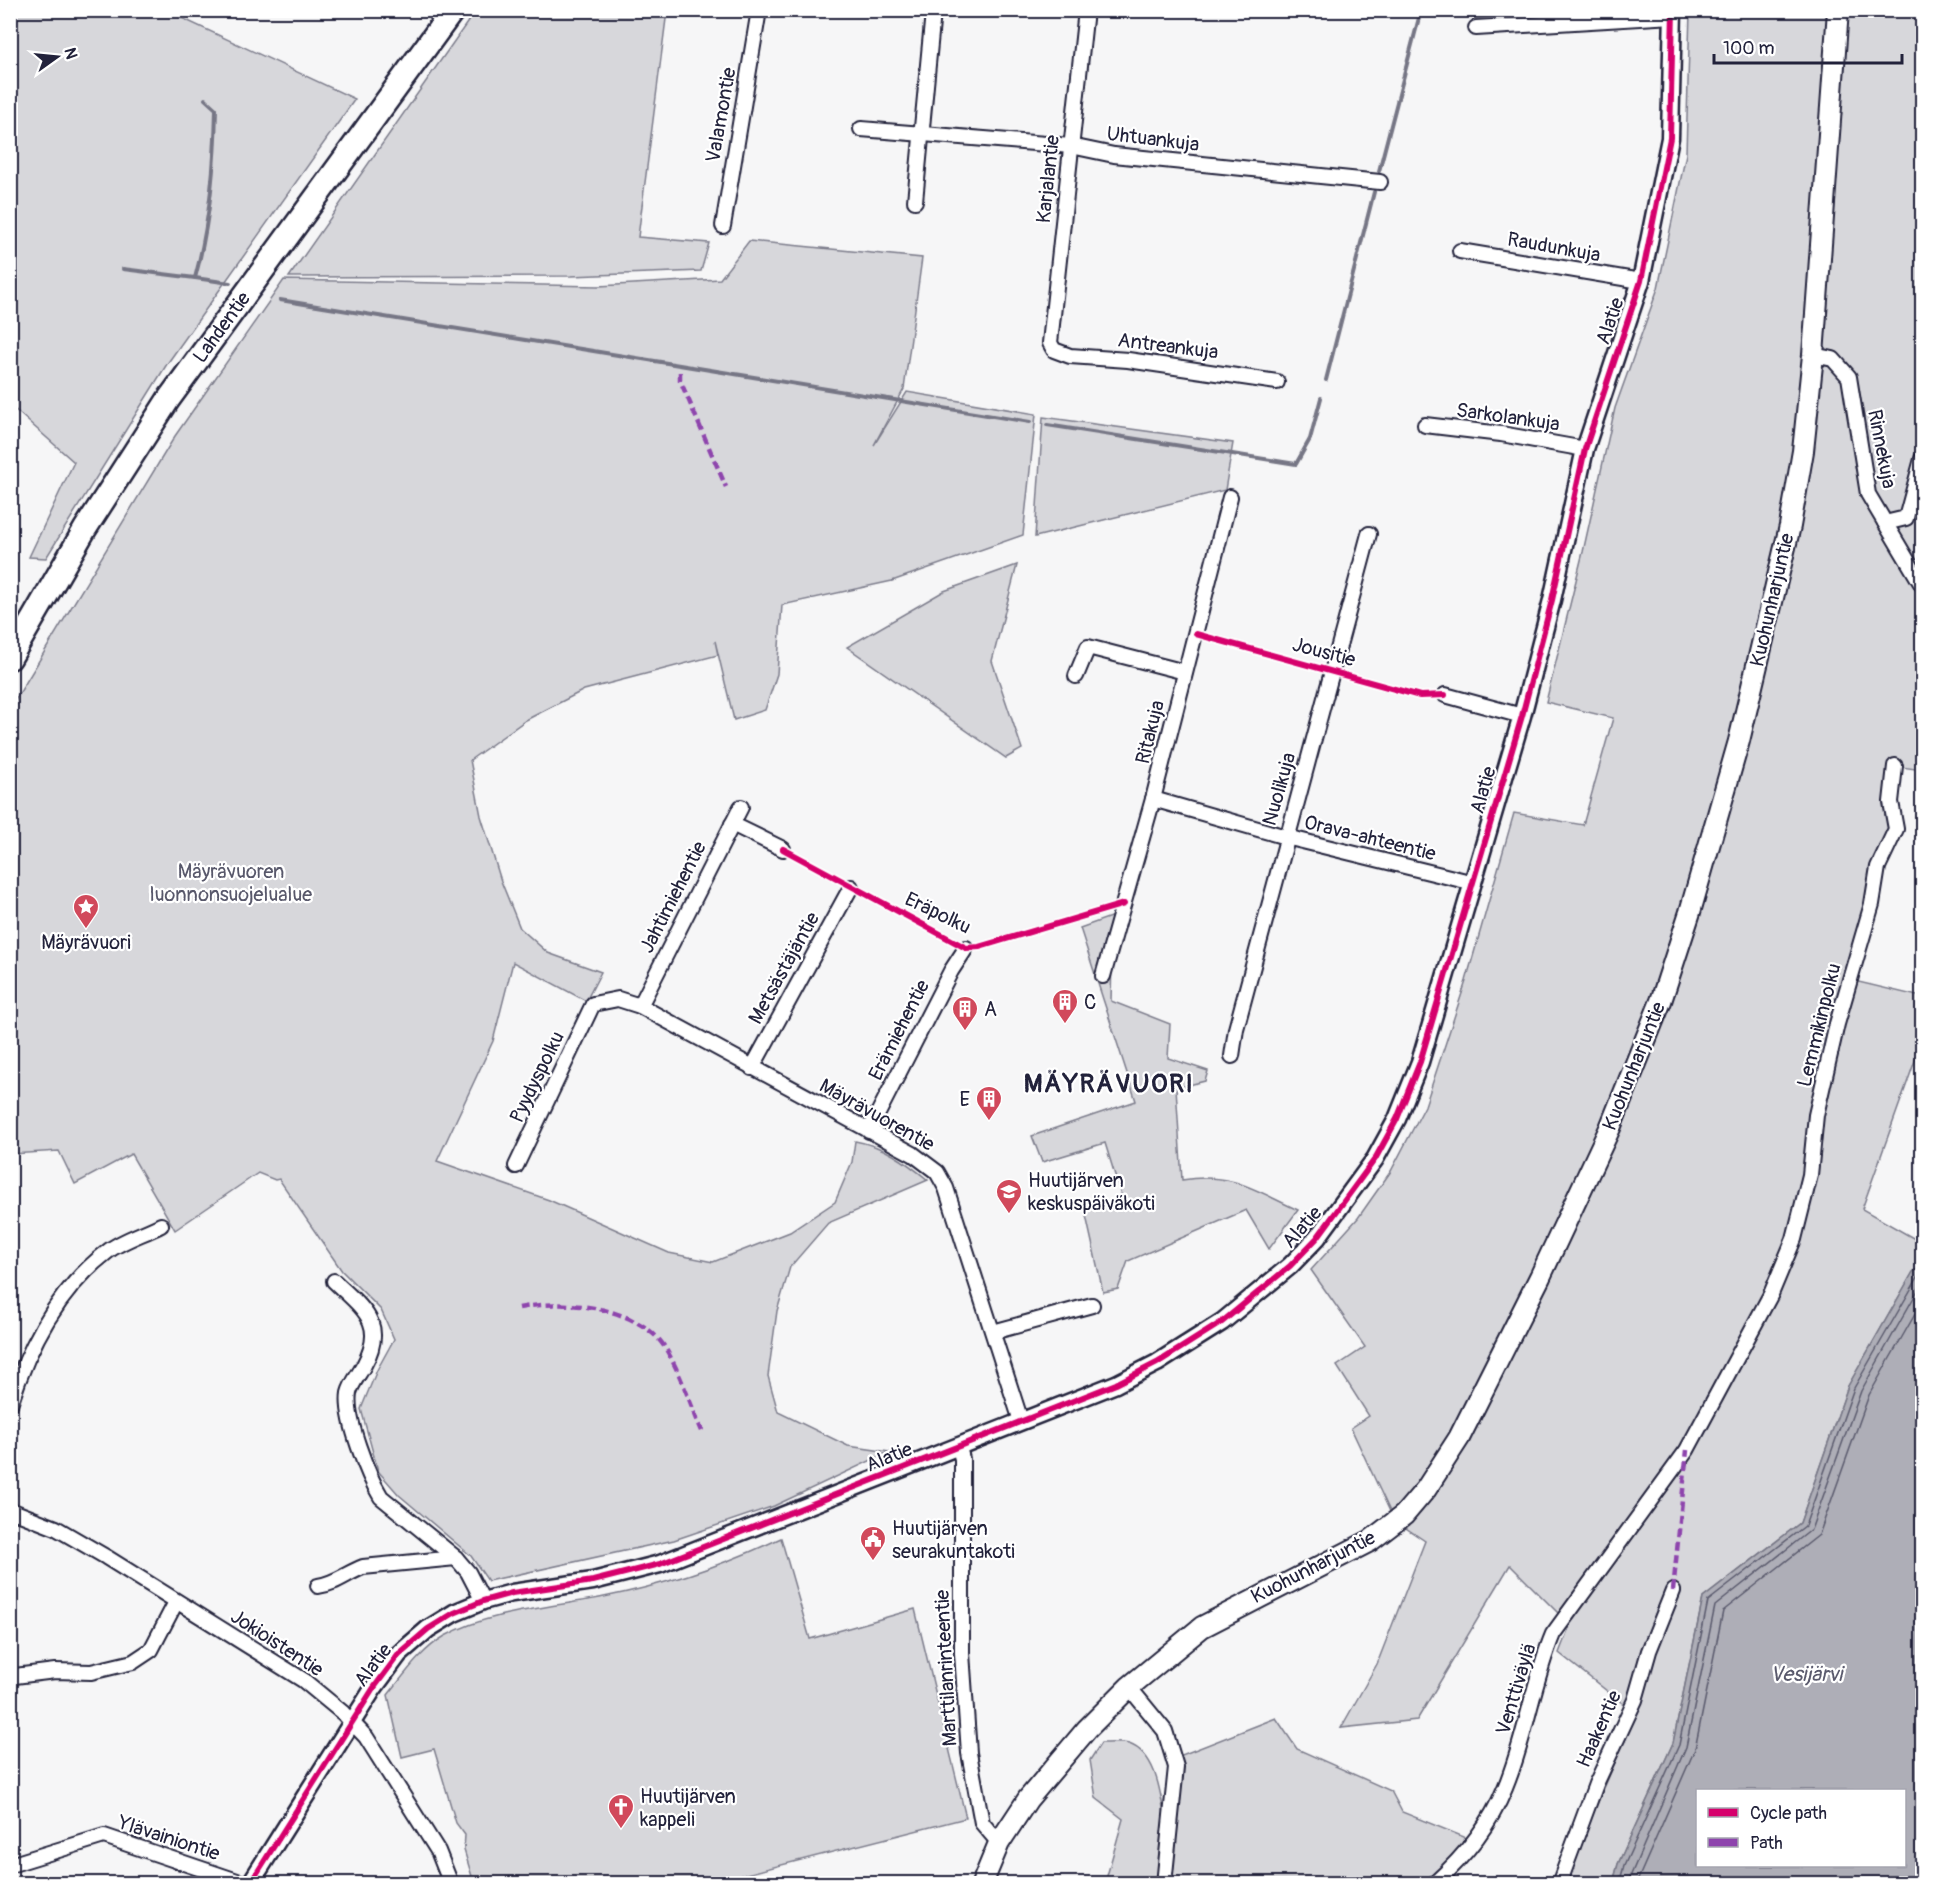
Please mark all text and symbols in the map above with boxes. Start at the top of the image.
north arrow [27,27,87,87]
scale bar [1714,27,1902,65]
text: 100 m [1723,37,1775,60]
text: N [59,46,82,61]
street label: Valamontie [700,65,742,165]
street label: Uhtuankuja [1105,121,1201,157]
street label: Karjalantie [1031,134,1065,224]
street label: Raudunkuja [1506,227,1602,267]
street label: Lahdentie [187,286,256,368]
street label: Alatie [1590,294,1630,348]
street label: Antreankuja [1116,327,1220,365]
street label: Sarkolankuja [1455,397,1561,437]
street label: Rinnekuja [1862,407,1902,491]
street label: Kuohunharjuntie [1744,531,1800,669]
street label: Jousitie [1290,632,1358,672]
street label: Ritakuja [1130,698,1170,766]
street label: Nuolikuja [1257,750,1301,828]
street label: Alatie [1464,763,1502,816]
street label: Orava-ahteentie [1302,810,1438,866]
street label: Jahtimiehentie [634,837,712,957]
park label: Mäyrävuoren luonnonsuojelualue [150,859,312,907]
street label: Eräpolku [901,886,975,940]
place icon: Mäyrävuori [71,892,101,930]
street label: Metsästäjäntie [743,908,825,1028]
place label: Mäyrävuori [41,930,131,955]
street label: Lemmikinpolku [1792,961,1846,1089]
street label: Erämiehentie [863,975,935,1085]
building icon: C [1050,987,1080,1025]
place label: C [1084,990,1096,1015]
building icon: A [950,994,980,1032]
place label: A [984,997,997,1022]
street label: Kuohunharjuntie [1597,998,1671,1134]
street label: Pyydyspolku [504,1027,570,1127]
district label: MÄYRÄVUORI [1024,1068,1194,1100]
street label: Mäyrävuorentie [815,1073,939,1157]
building icon: E [974,1084,1004,1122]
place label: E [960,1087,970,1112]
place label: Huutijärven keskuspäiväkoti [1028,1168,1155,1216]
school or university icon: Huutijärven keskuspäiväkoti [994,1177,1024,1215]
street label: Alatie [1277,1201,1327,1253]
street label: Alatie [862,1436,916,1478]
place label: Huutijärven seurakuntakoti [892,1516,1015,1564]
public building icon: Huutijärven seurakuntakoti [858,1524,888,1562]
street label: Kuohunharjuntie [1247,1525,1380,1609]
street label: Marttilanrinteentie [929,1589,963,1747]
street label: Jokioistentie [226,1604,328,1682]
street label: Alatie [349,1638,397,1692]
street label: Venttiväylä [1490,1640,1542,1738]
water label: Vesijärvi [1770,1661,1845,1688]
street label: Haakentie [1571,1686,1627,1771]
place label: Huutijärven kappeli [640,1784,736,1832]
legend [1696,1789,1906,1867]
church icon: Huutijärven kappeli [606,1792,636,1830]
text: Cycle path [1750,1802,1827,1825]
street label: Ylävainiontie [114,1809,223,1866]
text: Path [1750,1832,1783,1855]

